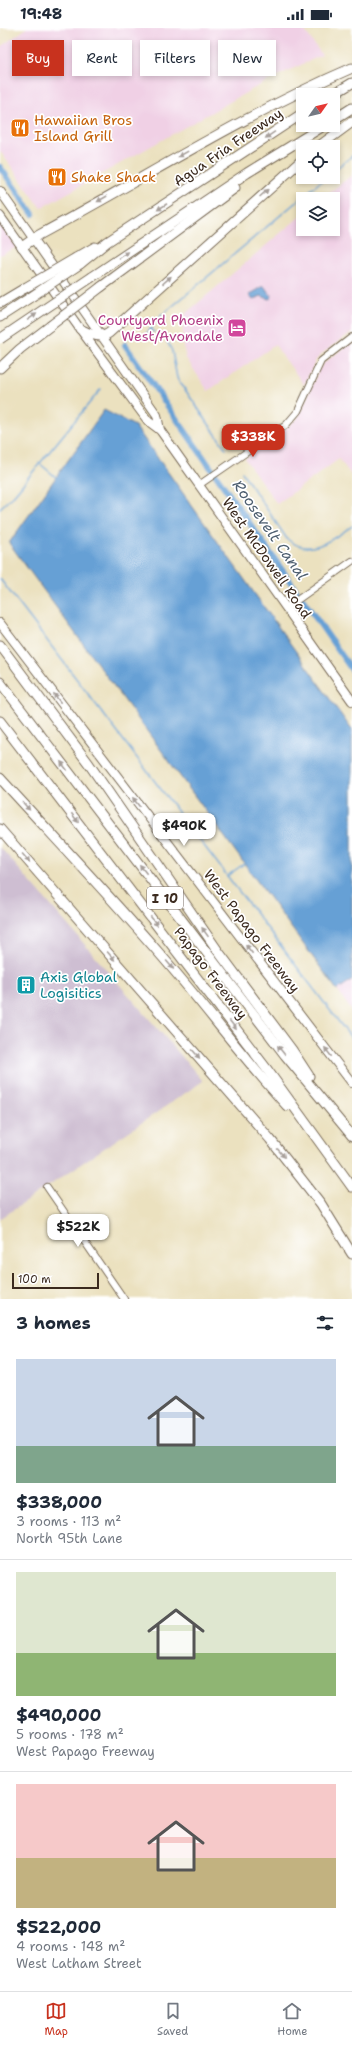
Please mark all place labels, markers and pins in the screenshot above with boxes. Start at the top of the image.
place label: Hawaiian Bros Island Grill [34,111,132,145]
restaurant icon: Hawaiian Bros Island Grill [9,117,31,139]
restaurant icon: Shake Shack [46,166,68,188]
place label: Shake Shack [71,168,156,186]
place label: Courtyard Phoenix West/Avondale [98,311,223,345]
hotel icon: Courtyard Phoenix West/Avondale [226,317,248,339]
pin: $338K [225,424,281,458]
pin: $490K [156,813,212,847]
place label: Axis Global Logisitics [40,968,118,1002]
building icon: Axis Global Logisitics [15,974,37,996]
pin: $522K [50,1214,106,1248]

